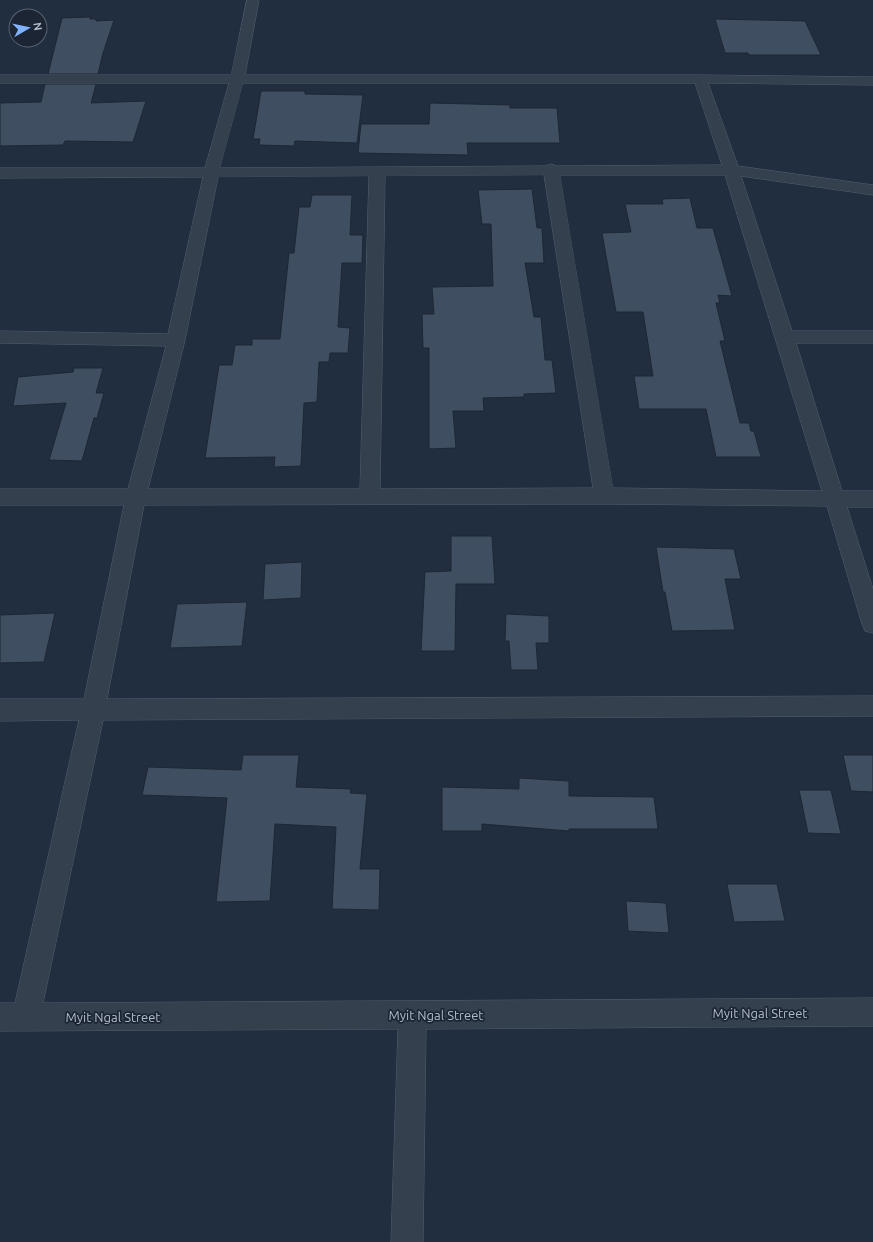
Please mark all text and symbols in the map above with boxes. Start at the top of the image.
north arrow [8,8,48,48]
text: N [31,21,44,31]
street label: Myit Ngal Street [713,1006,807,1020]
street label: Myit Ngal Street [389,1008,483,1022]
street label: Myit Ngal Street [66,1010,160,1024]

